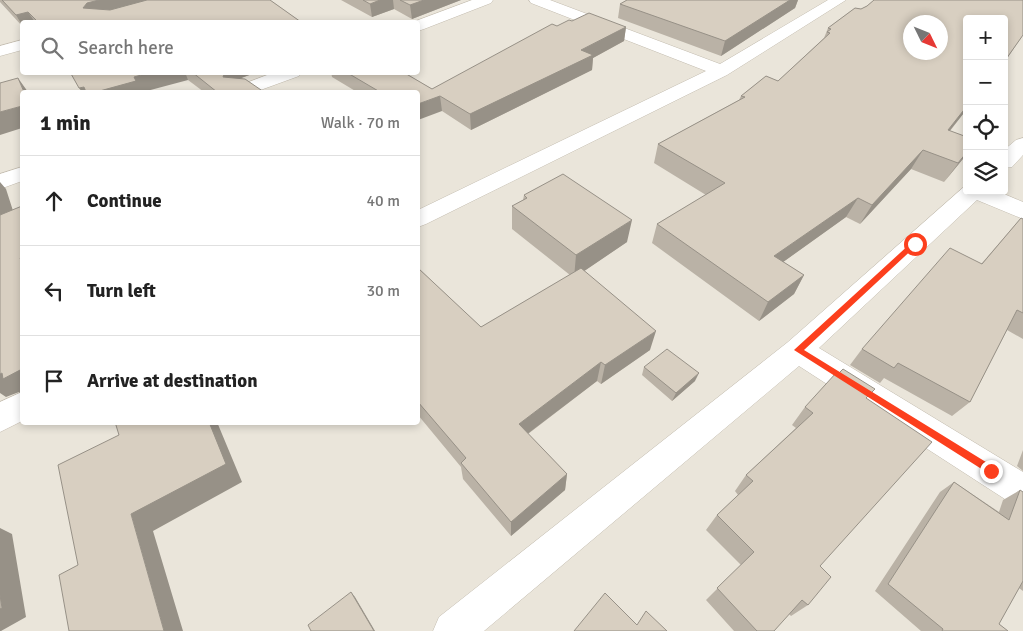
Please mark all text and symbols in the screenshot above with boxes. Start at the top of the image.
north arrow [903,15,948,60]
map controls [963,15,1008,195]
button: + [963,15,1008,60]
search box [20,20,420,75]
icon: search [38,34,66,62]
text: Search here [78,36,174,60]
button: − [963,60,1008,105]
button: locate [963,105,1008,150]
text: 1 min [40,110,91,136]
text: Walk · 70 m [321,113,400,133]
button: layers [963,150,1008,195]
icon: ahead [40,187,68,215]
text: Continue [87,189,162,213]
text: 40 m [366,191,400,211]
route start [904,233,927,256]
icon: left [40,277,68,305]
text: Turn left [87,279,156,303]
text: 30 m [366,281,400,301]
icon: arrive [40,367,68,395]
text: Arrive at destination [87,369,258,393]
route end [980,460,1003,483]

